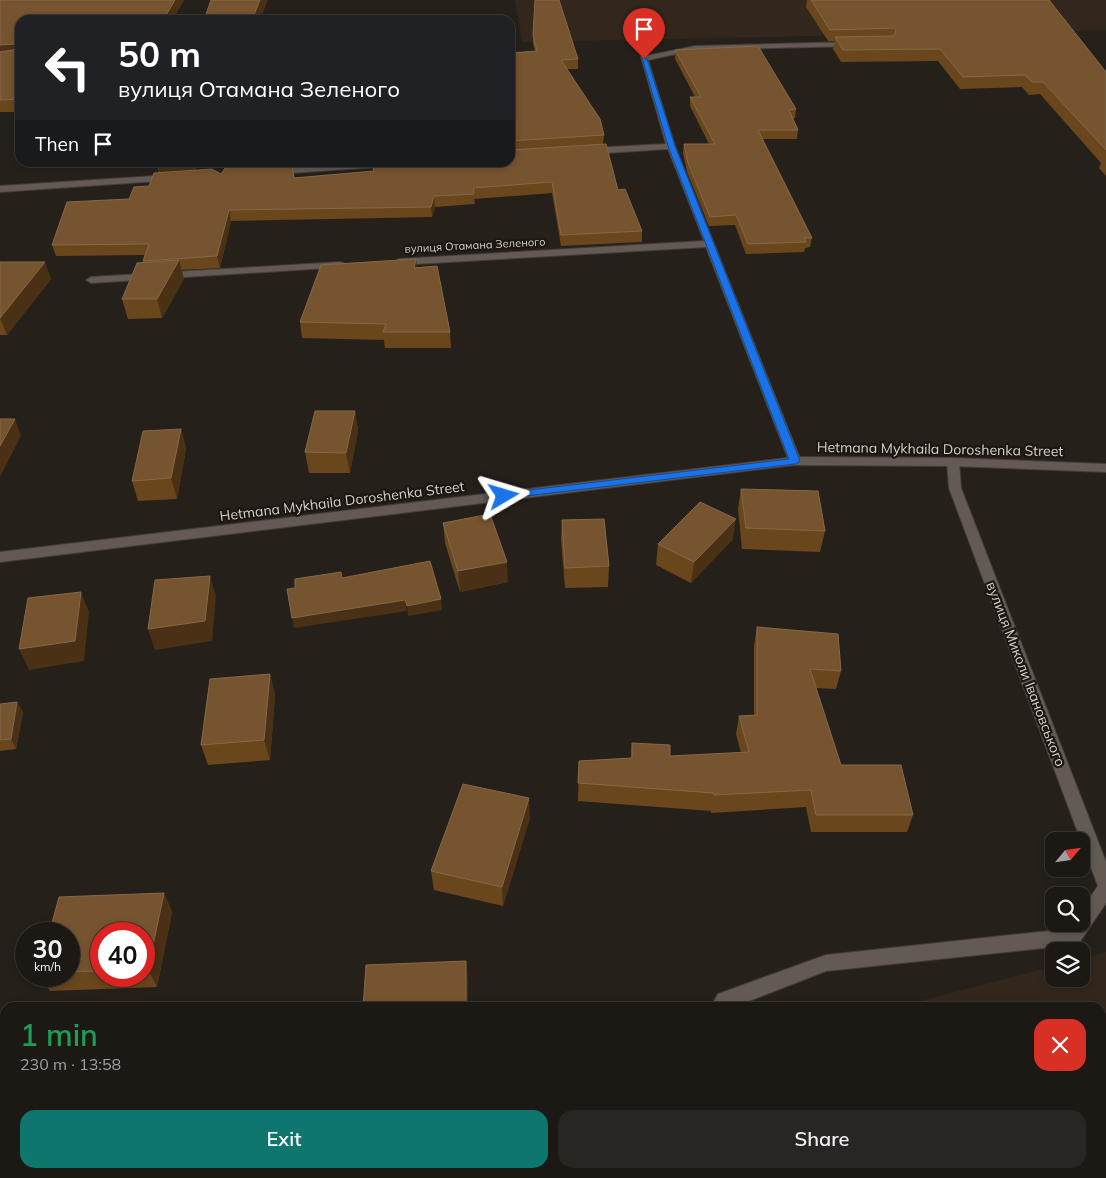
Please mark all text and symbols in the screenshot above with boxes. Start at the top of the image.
pin [623,8,665,59]
icon: arrive [630,15,658,43]
text: 50 m [118,32,201,76]
icon: left [35,35,100,100]
text: вулиця Отамана Зеленого [118,75,400,103]
icon: arrive [89,130,117,158]
text: Then [35,132,79,156]
street label: вулиця Отамана Зеленого [404,234,546,256]
street label: Hetmana Mykhaila Doroshenka Street [817,438,1063,460]
position arrow [477,469,529,521]
street label: Hetmana Mykhaila Doroshenka Street [219,477,466,525]
street label: вулиця Миколи Івановського [982,579,1070,769]
north arrow [1045,832,1090,878]
map controls [1045,832,1090,987]
button: search [1045,887,1090,932]
speed limit sign: 40 [90,922,155,987]
text: 30 [32,933,63,964]
button: layers [1045,942,1090,987]
text: km/h [34,959,61,974]
text: 1 min [20,1016,98,1054]
button: close [1034,1019,1086,1071]
text: 230 m · 13:58 [20,1054,121,1074]
button: Exit [20,1110,548,1168]
button: Share [558,1110,1086,1168]

